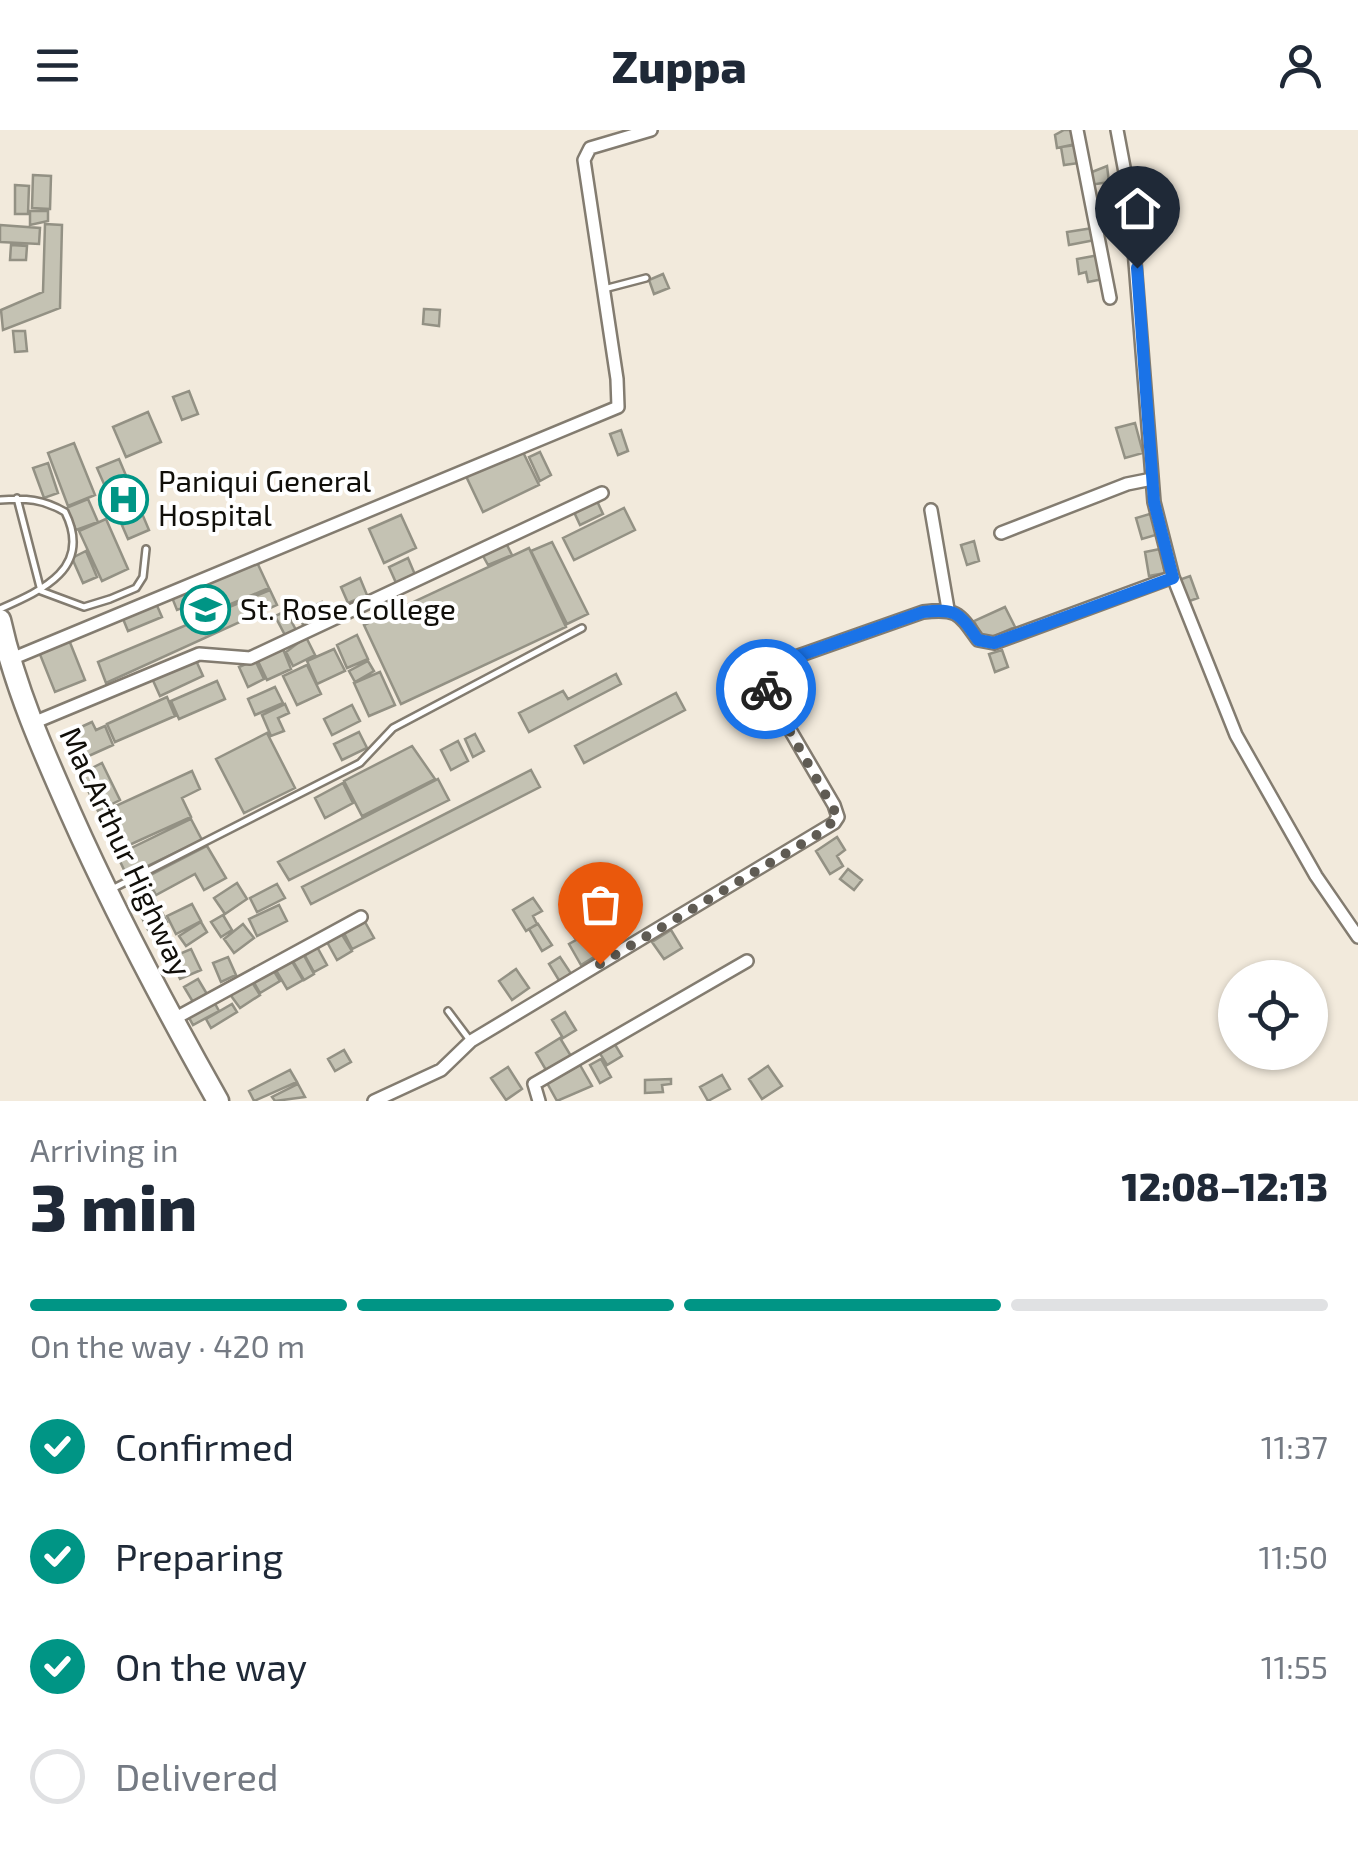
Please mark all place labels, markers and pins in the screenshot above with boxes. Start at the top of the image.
pin [1095,166,1180,269]
place label: Paniqui General Hospital [158,462,371,532]
hospital icon: Paniqui General Hospital [97,473,149,525]
school or university icon: St. Rose College [179,584,231,636]
place label: St. Rose College [240,590,456,626]
pin [558,862,643,965]

